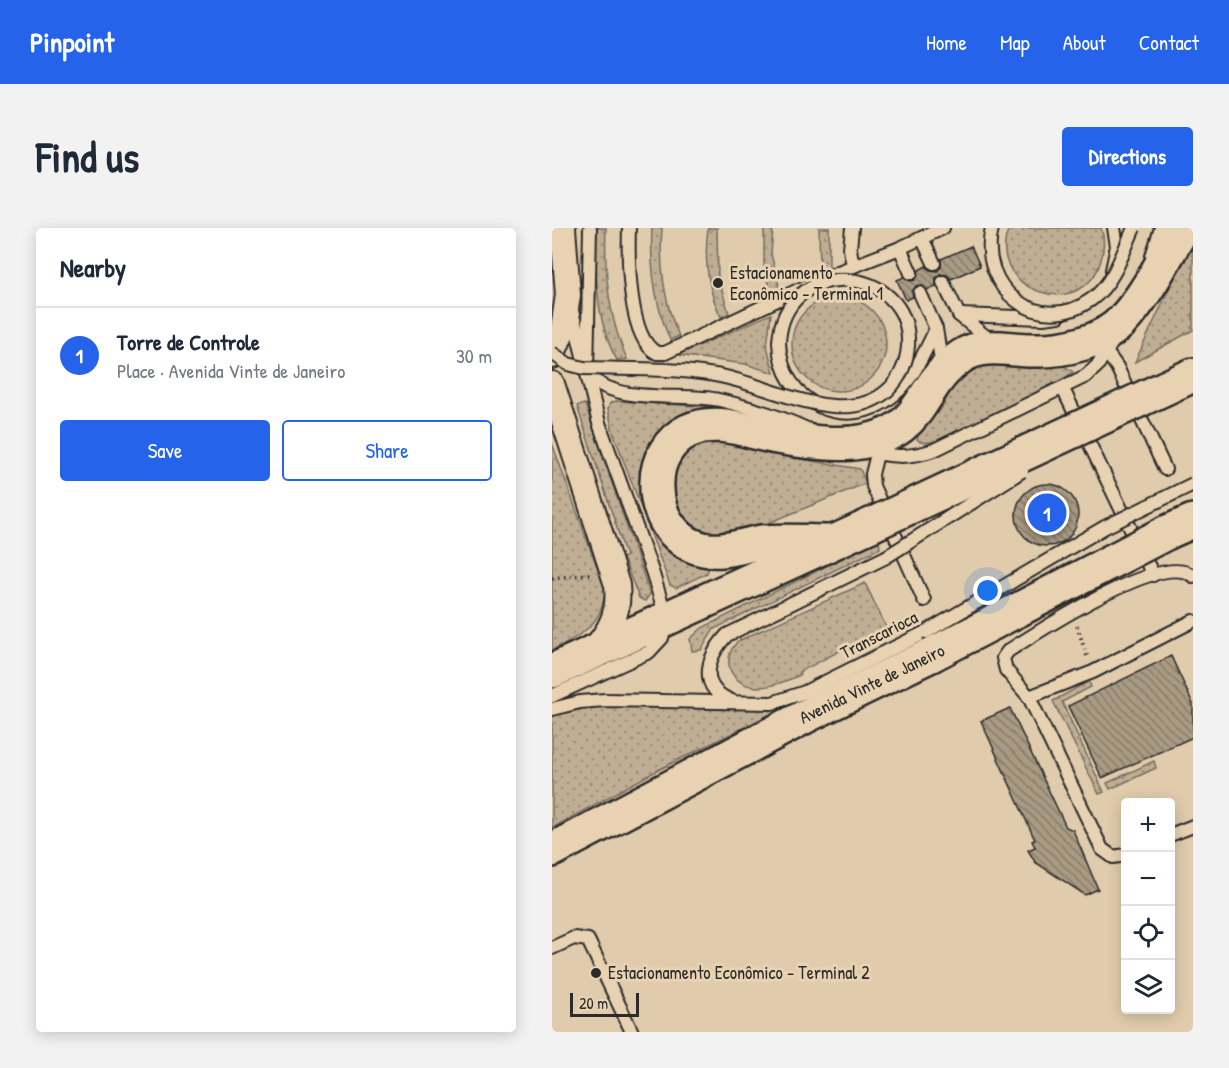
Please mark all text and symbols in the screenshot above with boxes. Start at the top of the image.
text: Pinpoint [30,23,114,61]
text: Home [926,28,967,57]
text: Map [1000,28,1030,57]
text: About [1063,28,1106,57]
text: Contact [1139,28,1199,57]
button: Directions [1062,127,1193,186]
text: Find us [36,128,139,185]
text: Nearby [60,250,126,285]
place label: Estacionamento Econômico - Terminal 1 [730,260,883,306]
marker: Estacionamento Econômico - Terminal 1 [711,276,725,290]
text: Torre de Controle [117,327,260,357]
text: 1 [76,342,83,369]
text: 30 m [456,342,492,369]
text: Place · Avenida Vinte de Janeiro [117,357,345,384]
button: Save [60,420,270,481]
button: Share [282,420,492,481]
pin: 1 [1028,490,1066,536]
your location [973,576,1002,605]
street label: Transcarioca [836,604,922,665]
street label: Avenida Vinte de Janeiro [795,637,949,730]
map controls [1121,798,1175,1014]
button: + [1121,798,1175,852]
button: − [1121,852,1175,906]
button: locate [1121,906,1175,960]
place label: Estacionamento Econômico - Terminal 2 [608,960,870,985]
button: layers [1121,960,1175,1014]
marker: Estacionamento Econômico - Terminal 2 [589,966,603,980]
scale bar [570,990,639,1018]
text: 20 m [579,992,608,1014]

